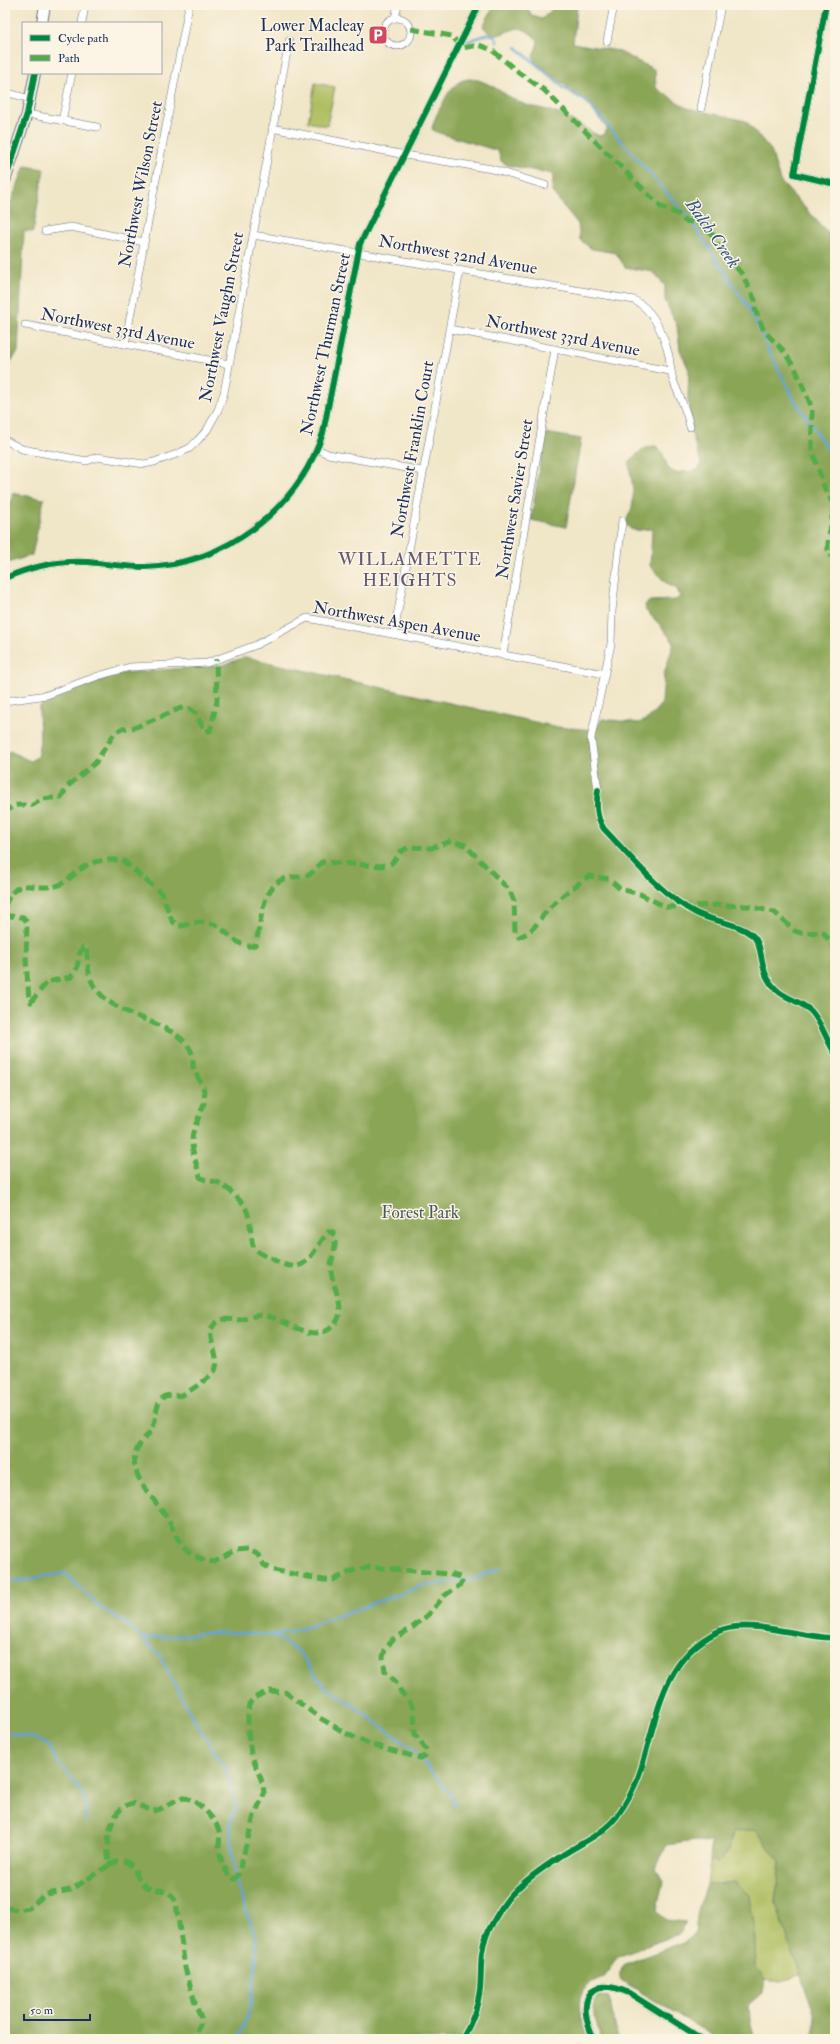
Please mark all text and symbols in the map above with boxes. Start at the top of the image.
place label: Lower Macleay Park Trailhead [260,15,365,56]
legend [22,22,162,74]
parking icon: Lower Macleay Park Trailhead [367,24,389,46]
text: Cycle path [58,31,109,46]
text: Path [58,51,81,66]
street label: Northwest Wilson Street [114,98,167,269]
water label: Balch Creek [680,193,745,273]
street label: Northwest Vaughn Street [195,230,248,404]
street label: Northwest 32nd Avenue [377,230,539,279]
street label: Northwest Thurman Street [296,250,355,437]
street label: Northwest 33rd Avenue [39,303,197,354]
street label: Northwest 33rd Avenue [484,310,642,361]
street label: Northwest Franklin Court [387,359,438,539]
street label: Northwest Savier Street [491,417,538,581]
district label: WILLAMETTE HEIGHTS [337,548,482,592]
street label: Northwest Aspen Avenue [311,596,482,648]
park label: Forest Park [381,1202,459,1223]
scale bar [24,1996,90,2022]
text: 50 m [30,2003,54,2018]

